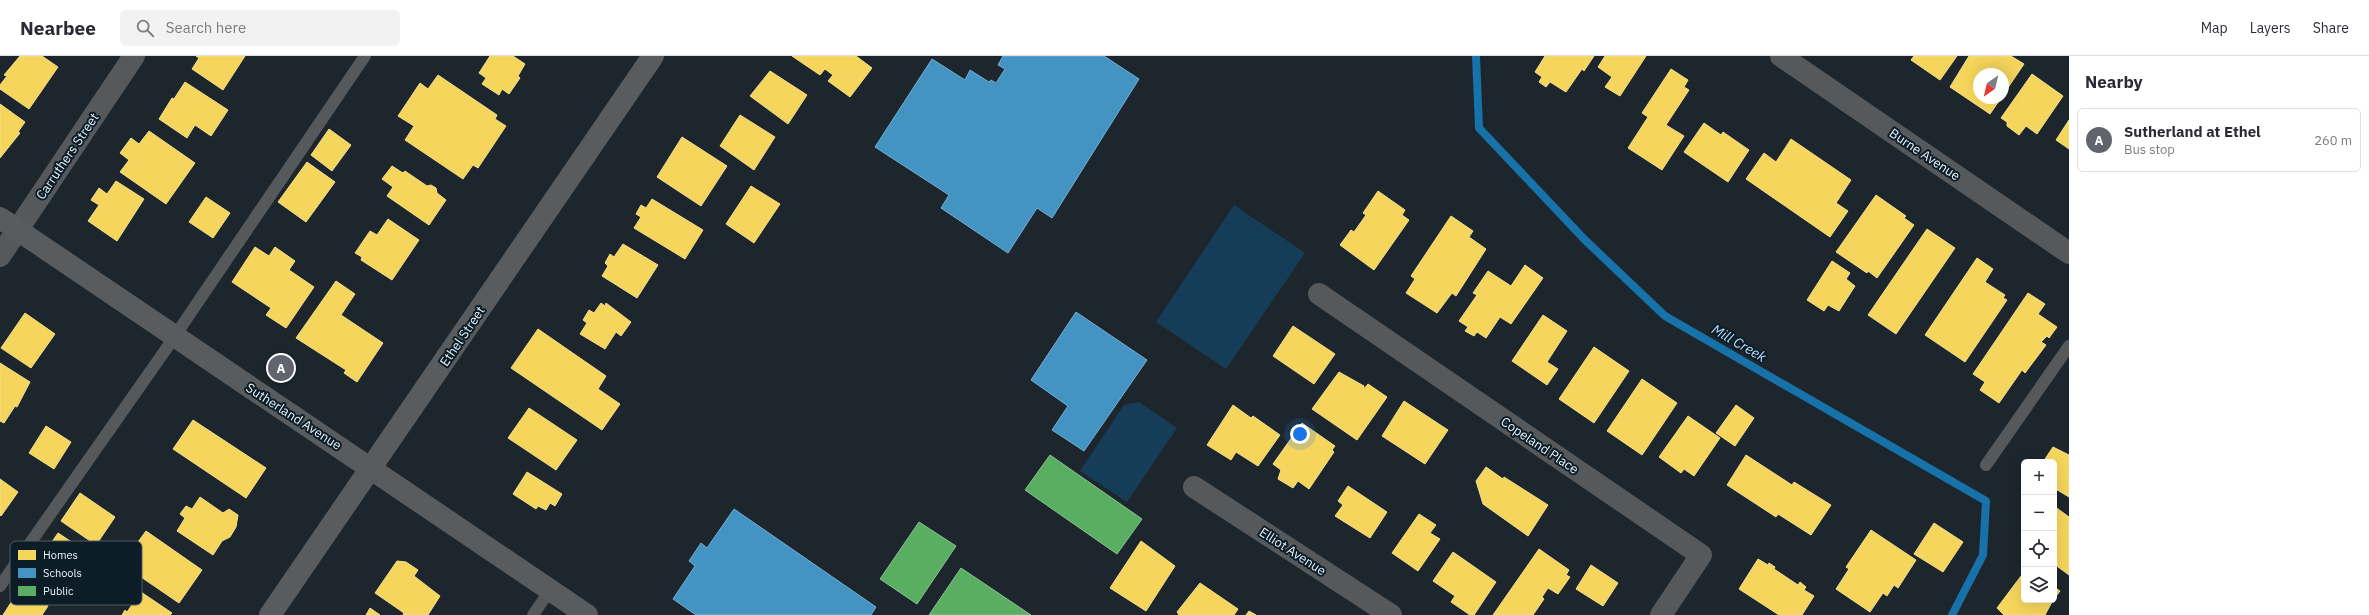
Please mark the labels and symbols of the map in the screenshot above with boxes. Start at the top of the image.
north arrow [1973,68,2009,104]
street label: Carruthers Street [32,110,103,203]
street label: Burne Avenue [1886,125,1963,184]
street label: Ethel Street [436,303,489,370]
water label: Mill Creek [1708,320,1770,366]
pin: A [268,353,294,383]
street label: Sutherland Avenue [243,379,345,454]
street label: Copeland Place [1497,413,1582,478]
your location [1290,424,1310,444]
street label: Elliot Avenue [1256,524,1329,579]
legend [10,541,142,605]
text: Homes [43,548,78,562]
text: Schools [43,566,82,580]
text: Public [43,584,74,598]

